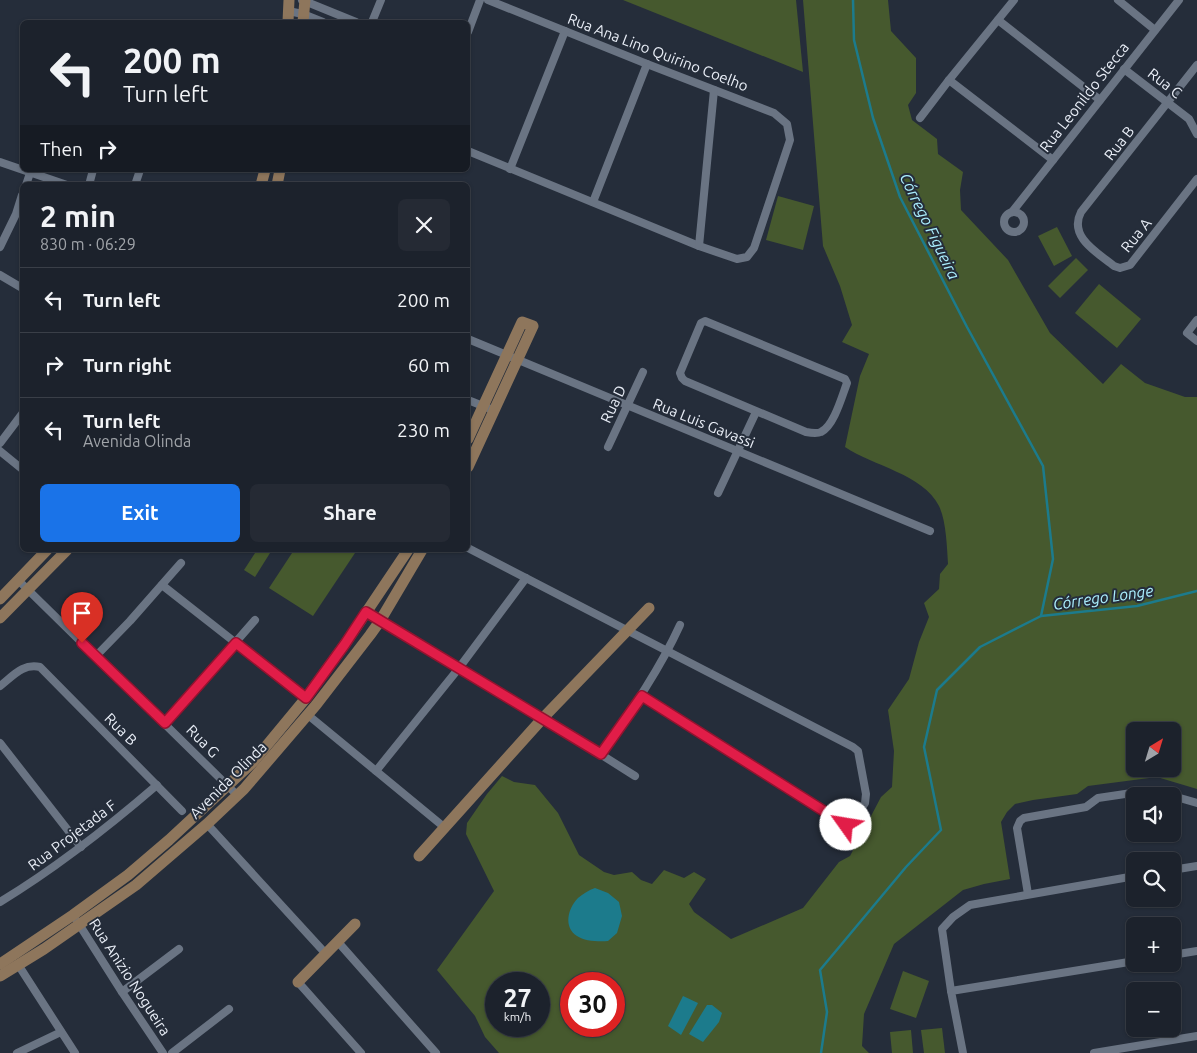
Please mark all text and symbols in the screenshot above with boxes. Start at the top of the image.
street label: Rua Ana Lino Quirino Coelho [565,10,751,94]
street label: Rua Leonildo Stecca [1036,39,1132,155]
icon: left [40,40,105,105]
text: 200 m [123,40,221,80]
street label: Rua C [1145,65,1185,101]
text: Turn left [123,81,208,106]
street label: Rua B [1100,123,1138,163]
icon: right [93,135,121,163]
text: Then [40,138,83,160]
water label: Córrego Figueira [897,170,964,282]
text: 2 min [40,199,116,233]
button: close [398,199,450,251]
street label: Rua A [1117,214,1155,255]
text: 830 m · 06:29 [40,235,136,253]
icon: left [40,286,68,314]
text: Turn left [83,289,161,311]
text: 200 m [397,289,450,311]
icon: right [40,351,68,379]
text: Turn right [83,354,171,376]
text: 60 m [408,354,450,376]
street label: Rua D [597,382,629,426]
street label: Rua Luis Gavassi [651,395,757,451]
text: Turn left [83,410,161,432]
icon: left [40,416,68,444]
text: 230 m [397,419,450,441]
text: Avenida Olinda [83,432,191,450]
button: Exit [40,484,240,542]
button: Share [250,484,450,542]
water label: Córrego Longe [1052,581,1154,613]
pin [61,592,103,643]
icon: arrive [68,599,96,627]
street label: Rua B [101,709,141,749]
street label: Rua G [183,721,223,761]
north arrow [1126,722,1181,778]
map controls [1126,722,1181,1037]
street label: Avenida Olinda [186,738,270,822]
button: sound [1126,787,1181,842]
street label: Rua Projetada F [25,796,119,874]
position arrow [819,798,871,850]
button: search [1126,852,1181,907]
street label: Rua Anizio Nogueira [86,915,174,1039]
button: + [1126,917,1181,972]
speed limit sign: 30 [560,972,625,1037]
button: − [1126,982,1181,1037]
text: 27 [503,984,532,1012]
text: km/h [504,1010,531,1023]

